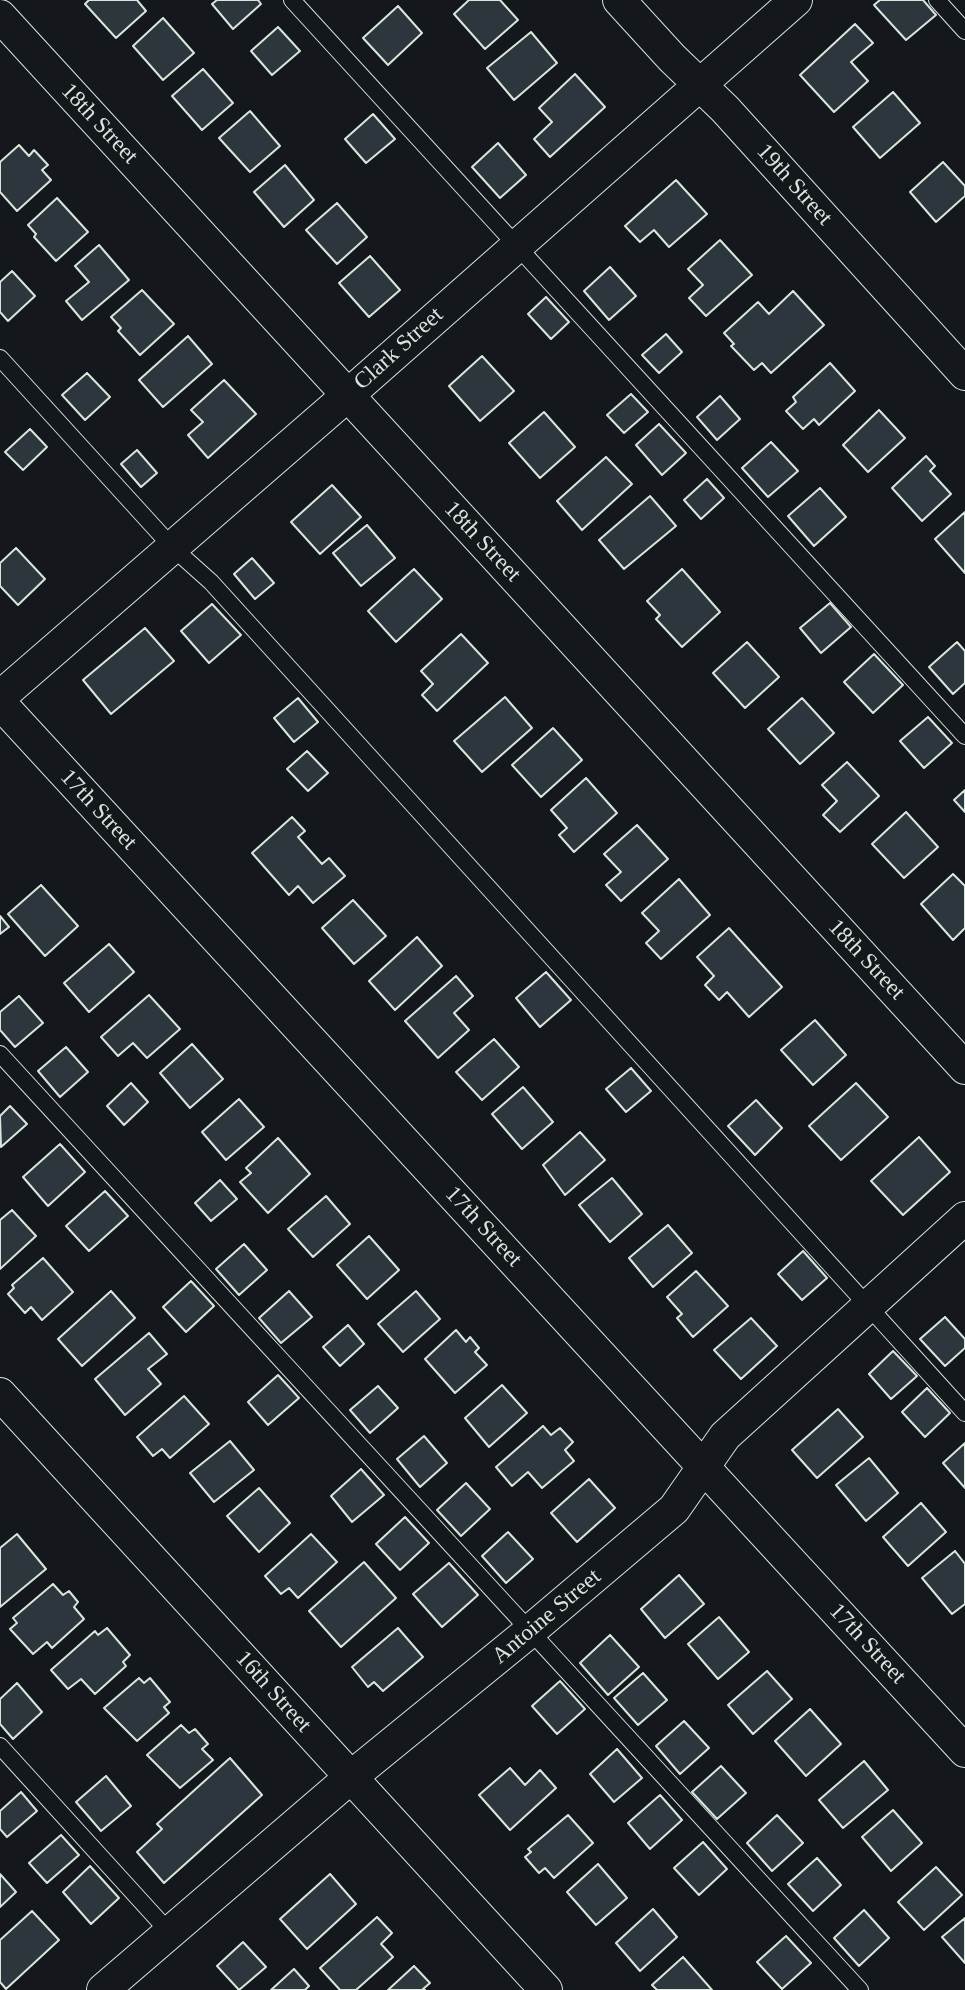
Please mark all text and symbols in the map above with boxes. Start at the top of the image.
street label: 18th Street [55,78,143,170]
street label: 19th Street [750,139,838,231]
street label: Clark Street [349,302,449,396]
street label: 18th Street [438,496,526,588]
street label: 17th Street [54,764,142,856]
street label: 18th Street [822,914,910,1006]
street label: 17th Street [439,1181,527,1273]
street label: Antoine Street [487,1564,607,1670]
street label: 17th Street [823,1598,911,1690]
street label: 16th Street [229,1646,317,1738]

